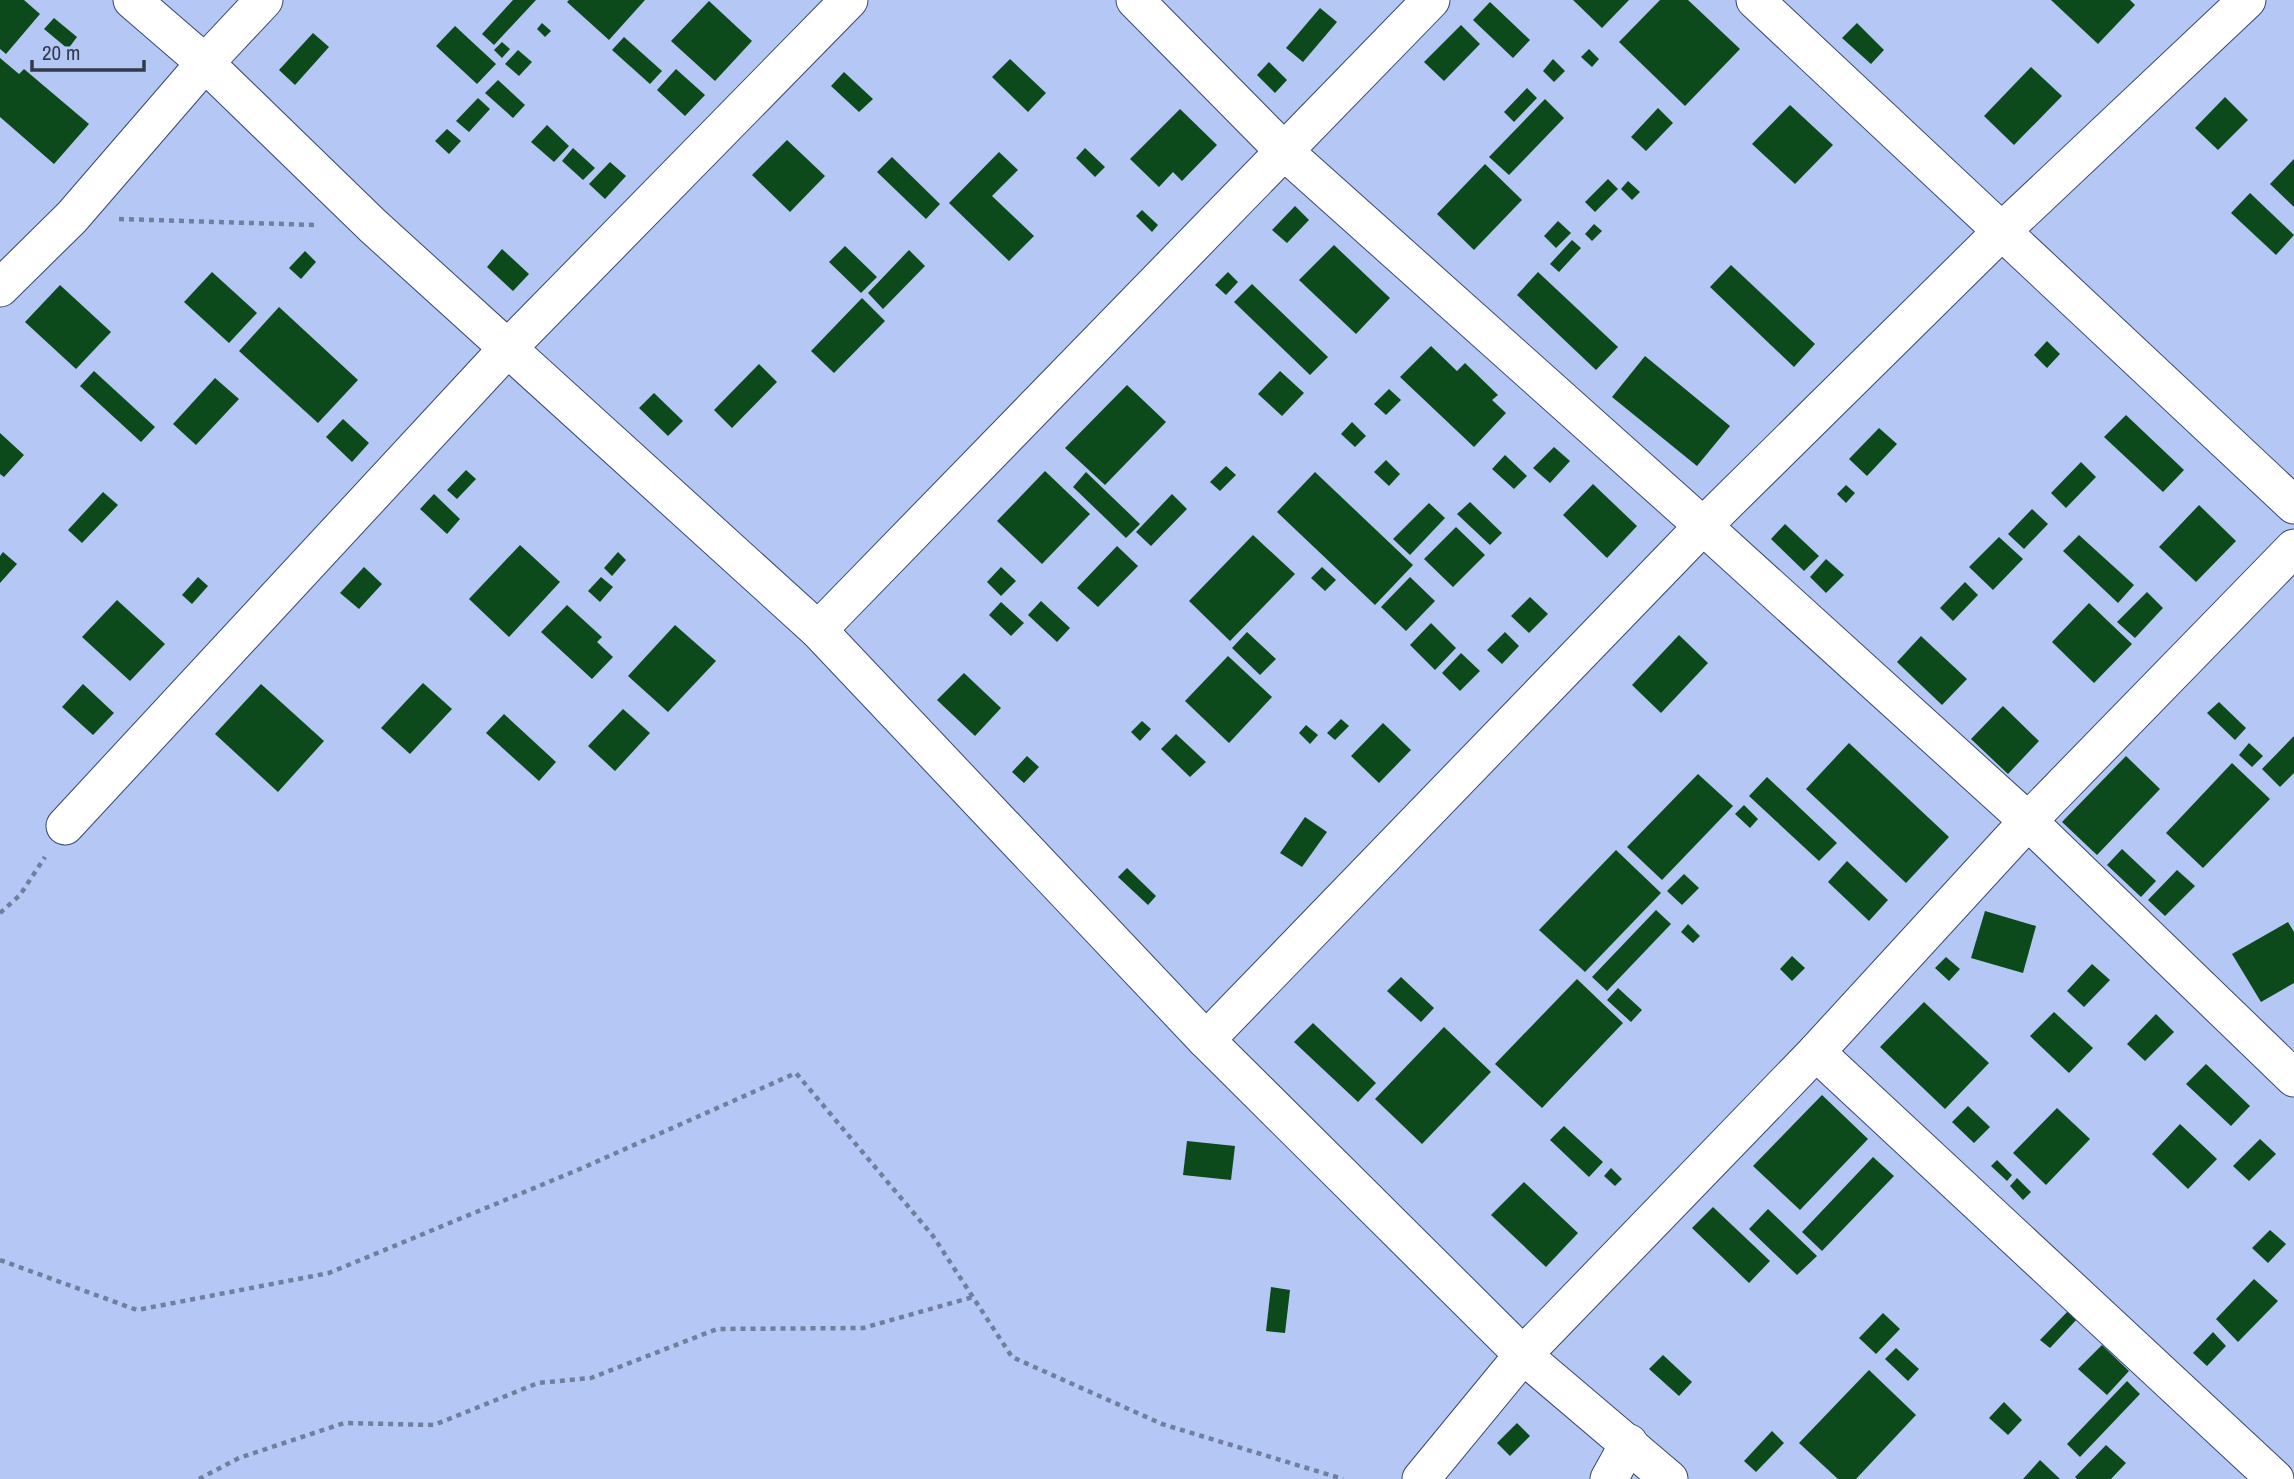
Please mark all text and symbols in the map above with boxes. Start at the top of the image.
scale bar [32,28,144,72]
text: 20 m [42,38,80,67]

